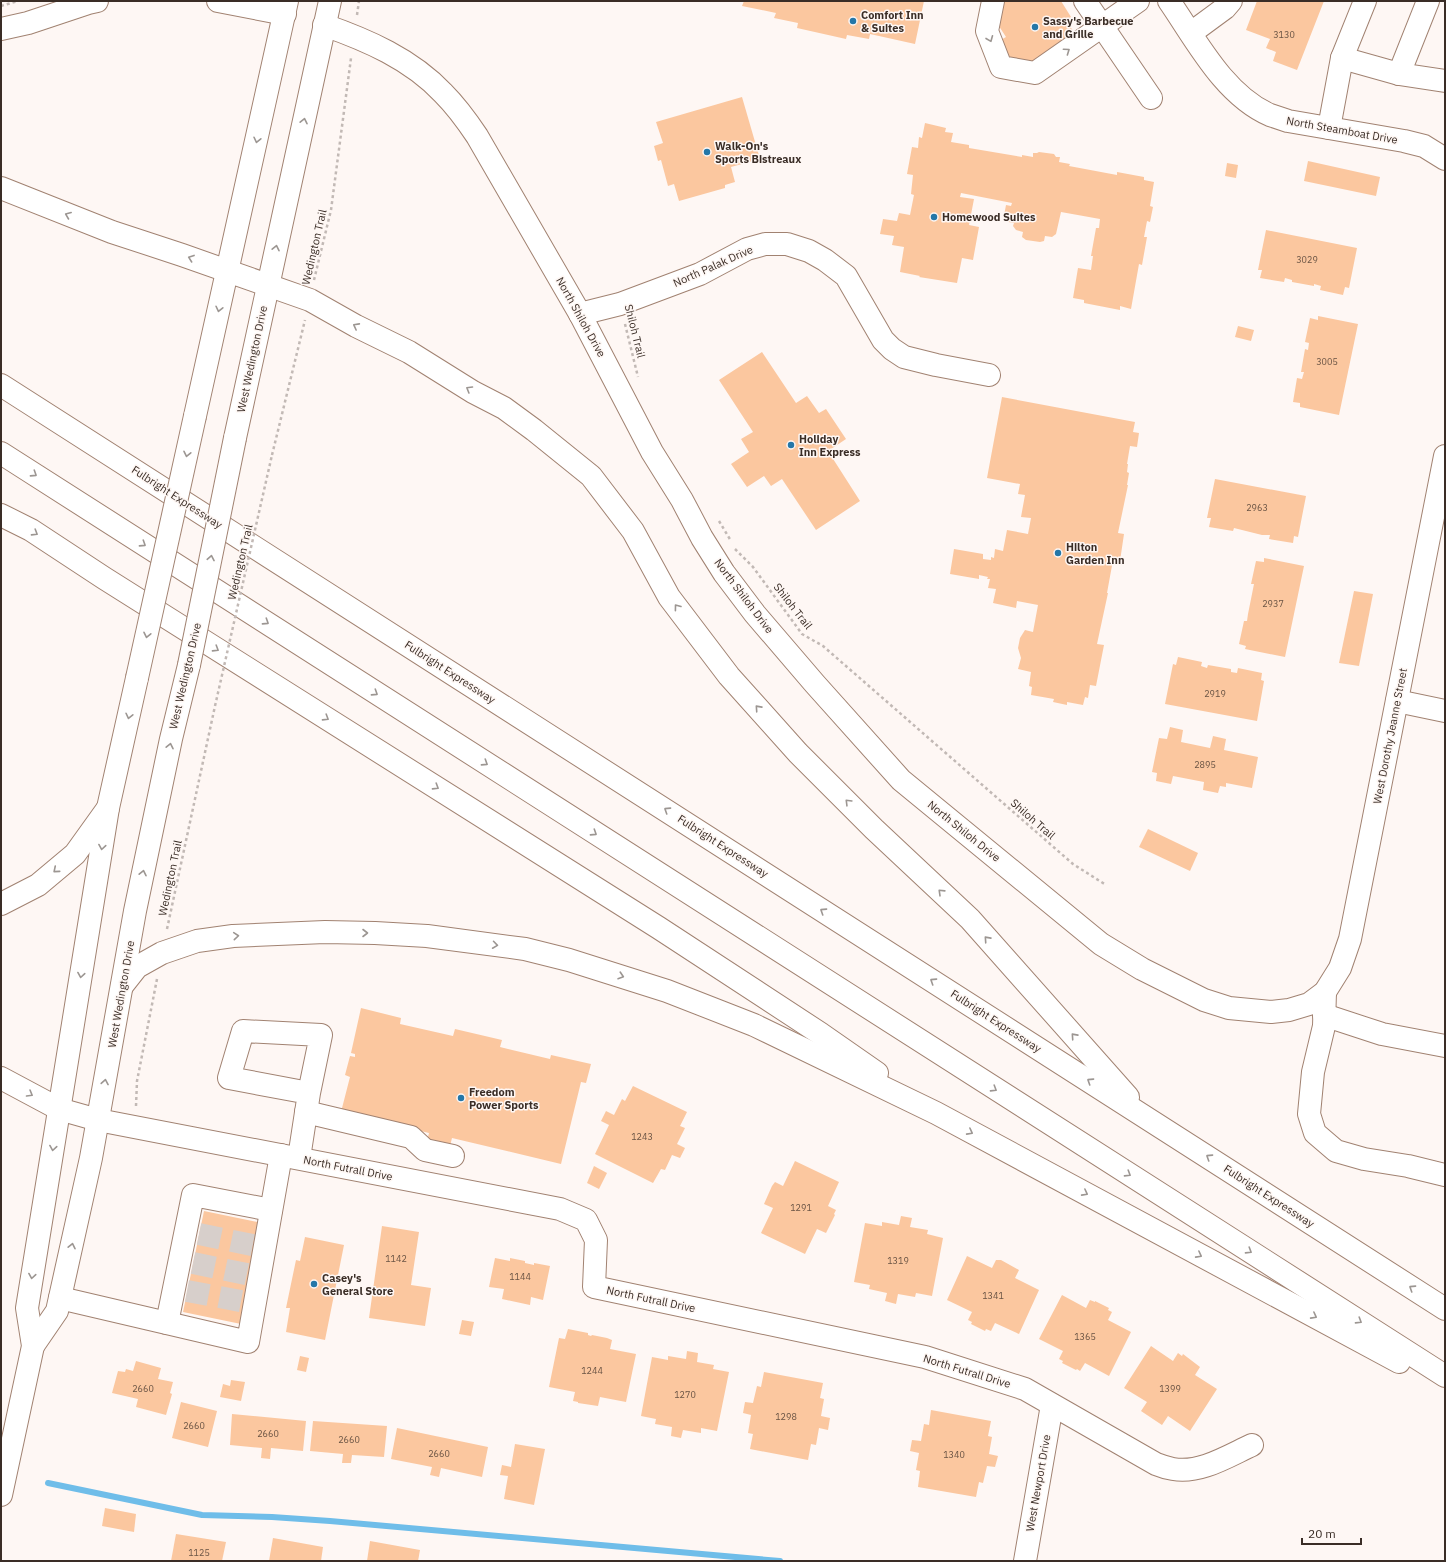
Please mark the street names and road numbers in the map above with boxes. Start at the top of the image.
street label: North Steamboat Drive [1285,113,1399,147]
street label: Wedington Trail [299,208,329,286]
street label: North Palak Drive [671,242,755,290]
street label: North Shiloh Drive [553,274,609,360]
street label: Shiloh Trail [622,303,648,359]
street label: West Wedington Drive [234,304,270,414]
street label: Fulbright Expressway [129,462,225,532]
street label: Wedington Trail [225,523,255,601]
street label: North Shiloh Drive [711,556,777,636]
street label: Shiloh Trail [771,580,815,632]
street label: West Wedington Drive [166,622,204,730]
street label: Fulbright Expressway [402,637,498,707]
street label: West Dorothy Jeanne Street [1370,667,1410,805]
street label: Shiloh Trail [1008,796,1058,842]
street label: North Shiloh Drive [925,797,1003,865]
street label: Fulbright Expressway [675,811,771,881]
street label: Wedington Trail [155,839,185,917]
street label: West Wedington Drive [105,939,137,1049]
street label: Fulbright Expressway [948,986,1044,1056]
street label: North Futrall Drive [302,1152,394,1184]
street label: Fulbright Expressway [1221,1161,1317,1231]
street label: North Futrall Drive [605,1283,697,1315]
street label: North Futrall Drive [922,1351,1012,1391]
street label: West Newport Drive [1023,1433,1053,1533]

